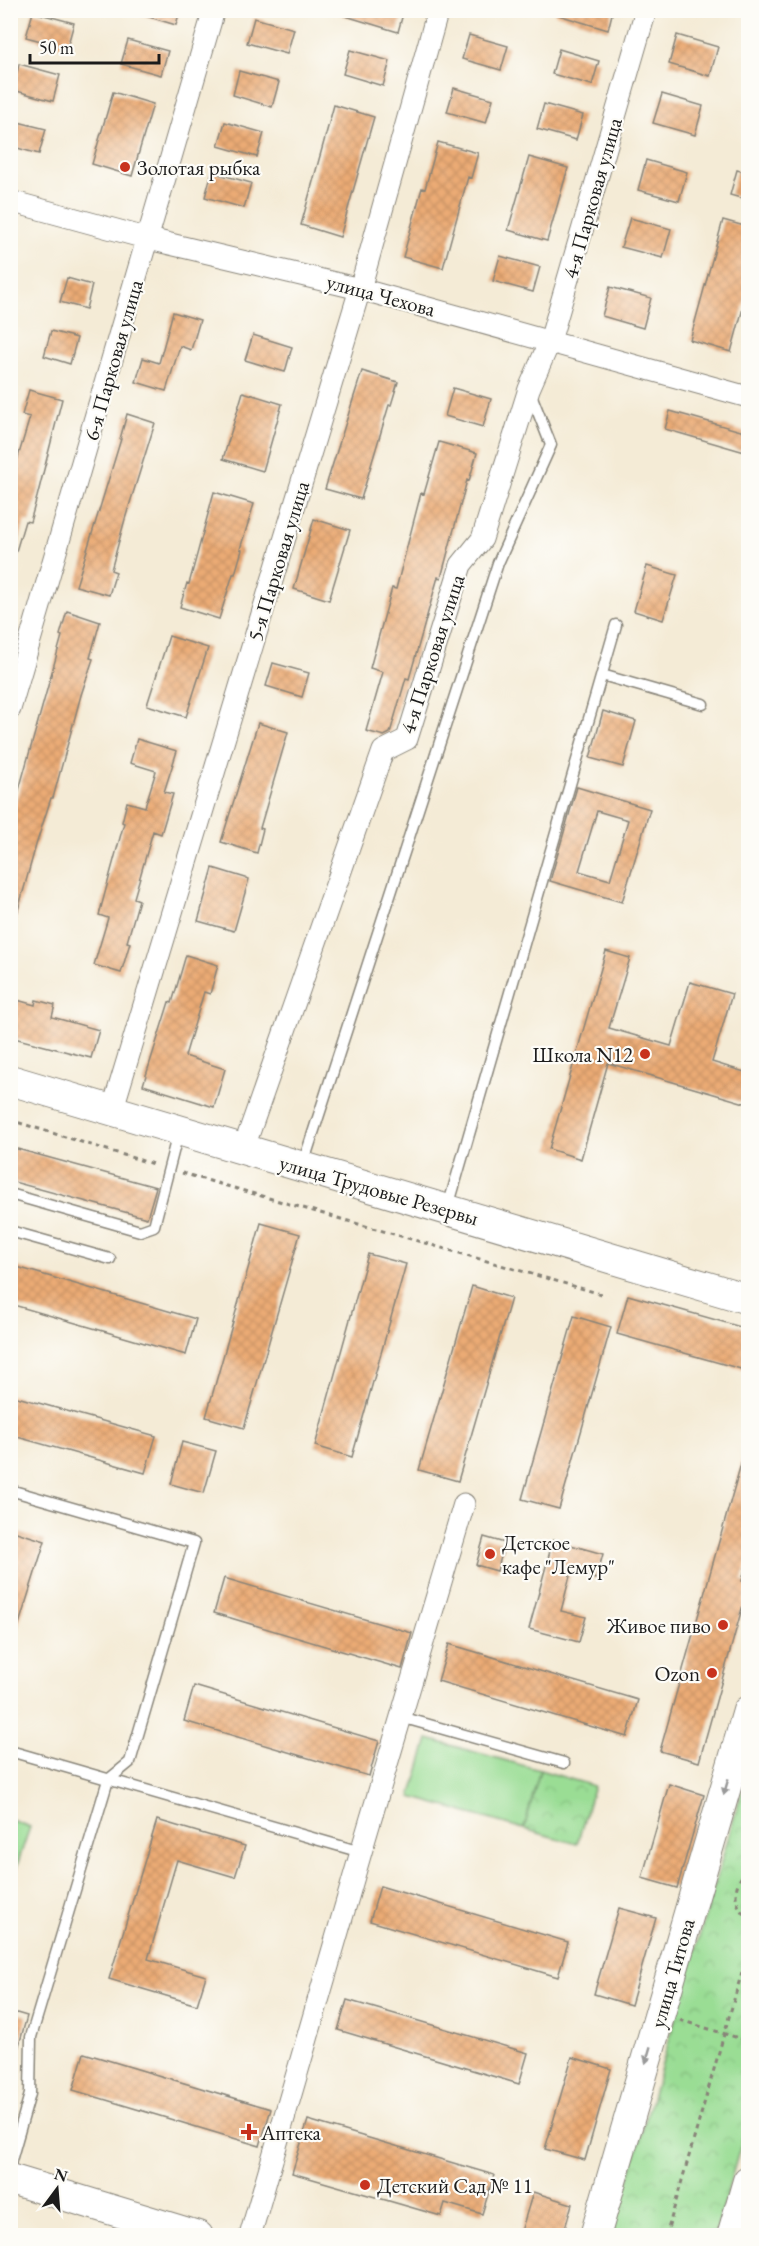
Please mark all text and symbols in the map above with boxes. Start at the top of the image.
scale bar [30,27,159,65]
text: 50 m [39,36,74,59]
street label: 4-я Парковая улица [556,114,628,282]
place label: Золотая рыбка [137,154,261,181]
marker: Золотая рыбка [118,160,132,174]
street label: улица Чехова [324,268,439,323]
street label: 6-я Парковая улица [77,276,149,444]
street label: 5-я Парковая улица [241,477,315,644]
street label: 4-я Парковая улица [394,570,471,737]
place label: Школа N12 [532,1041,633,1068]
marker: Школа N12 [638,1047,652,1061]
street label: улица Трудовые Резервы [276,1149,482,1231]
place label: Детское кафе "Лемур" [502,1529,615,1580]
marker: Детское кафе "Лемур" [483,1547,497,1561]
place label: Живое пиво [606,1612,711,1639]
marker: Живое пиво [716,1618,730,1632]
place label: Ozon [655,1660,700,1687]
marker: Ozon [705,1666,719,1680]
one-way arrow [721,1778,730,1796]
street label: улица Титова [644,1915,701,2031]
one-way arrow [643,2046,652,2064]
place label: Аптека [260,2119,322,2146]
marker: Аптека [242,2125,256,2139]
north arrow [27,2159,87,2219]
text: N [52,2163,70,2187]
place label: Детский Сад № 11 [377,2172,533,2199]
marker: Детский Сад № 11 [358,2178,372,2192]

